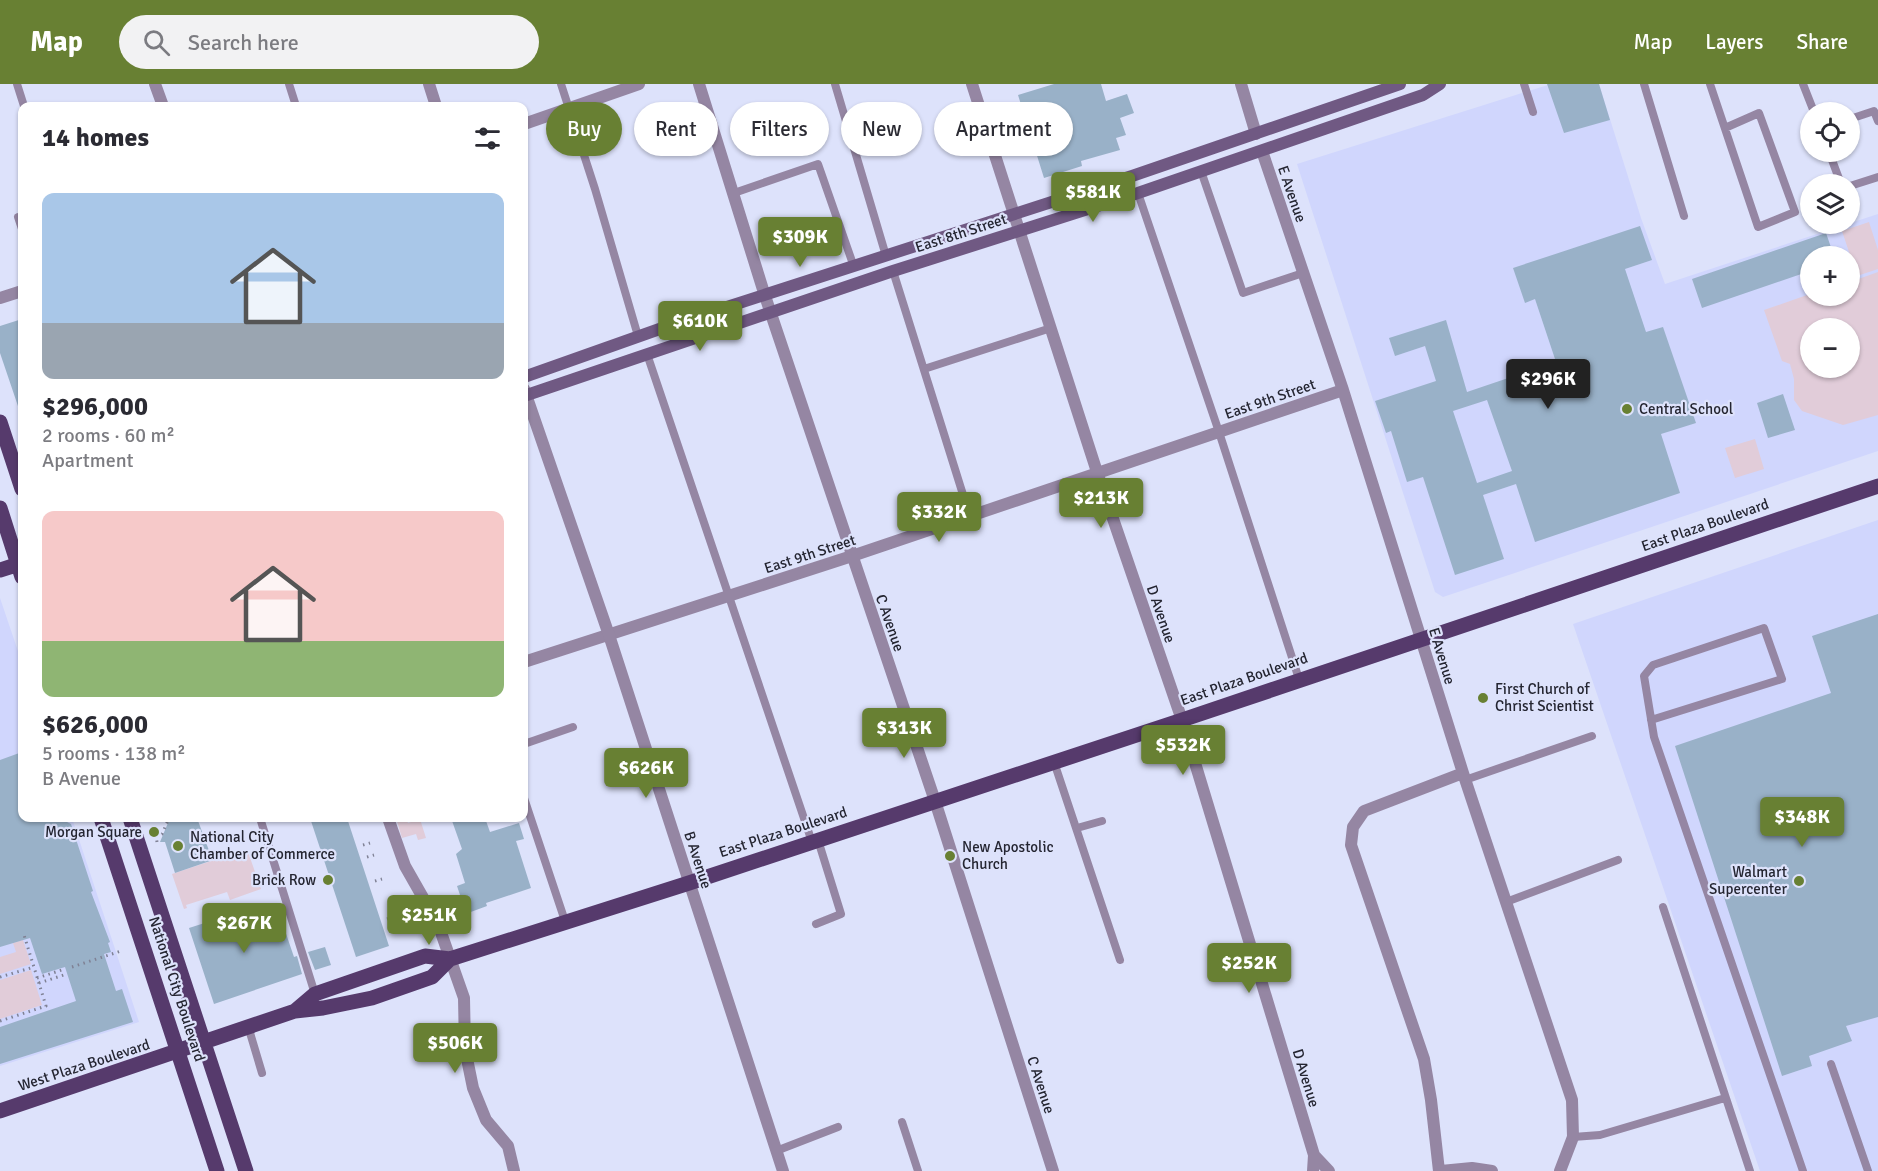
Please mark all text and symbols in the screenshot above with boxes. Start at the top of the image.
search box [119,15,539,69]
text: Map [30,25,83,59]
icon: search [140,26,173,59]
text: Search here [188,29,299,56]
text: Map [1634,29,1672,55]
text: Layers [1705,29,1763,55]
text: Share [1796,29,1848,55]
chip: Buy [546,102,622,156]
chip: Rent [634,102,718,156]
chip: Filters [730,102,829,156]
chip: New [841,102,922,156]
chip: Apartment [934,102,1073,156]
map controls [1800,102,1860,378]
button: locate [1800,102,1860,162]
text: 14 homes [42,122,149,154]
icon: filters [471,122,504,155]
street label: E Avenue [1274,163,1310,225]
pin: $581K [1051,172,1135,223]
button: layers [1800,174,1860,234]
text: $581K [1065,179,1121,204]
street label: East 8th Street [913,210,1009,256]
pin: $309K [758,217,842,268]
text: $309K [772,224,828,249]
icon: home [219,232,327,340]
button: + [1800,246,1860,306]
pin: $610K [658,301,742,352]
text: $610K [672,308,728,333]
button: − [1800,318,1860,378]
pin: $296K [1506,359,1590,410]
text: $296K [1520,366,1576,391]
street label: East 9th Street [1222,375,1318,423]
text: $296,000 [42,391,148,423]
place label: Central School [1639,400,1733,418]
marker: Central School [1620,402,1634,416]
text: 2 rooms · 60 m² [42,423,175,448]
text: Apartment [42,448,134,473]
pin: $213K [1059,478,1143,529]
text: $213K [1073,485,1129,510]
pin: $332K [897,492,981,543]
street label: East Plaza Boulevard [1639,495,1771,555]
text: $332K [911,499,967,524]
street label: East 9th Street [762,531,858,577]
icon: home [219,550,327,658]
street label: D Avenue [1143,583,1179,645]
street label: C Avenue [872,592,908,654]
street label: E Avenue [1425,625,1459,687]
street label: East Plaza Boulevard [1178,649,1310,709]
place label: First Church of Christ Scientist [1495,680,1594,715]
marker: First Church of Christ Scientist [1476,691,1490,705]
pin: $313K [862,708,946,759]
text: $626,000 [42,709,148,741]
text: $313K [876,715,932,740]
pin: $532K [1141,725,1225,776]
text: $532K [1155,732,1211,757]
text: 5 rooms · 138 m² [42,741,186,766]
pin: $626K [604,748,688,799]
text: $626K [618,755,674,780]
text: B Avenue [42,766,121,791]
pin: $348K [1760,797,1844,848]
street label: East Plaza Boulevard [717,803,849,861]
text: $348K [1774,804,1830,829]
place label: Morgan Square [45,823,142,841]
marker: Morgan Square [147,825,161,839]
place label: National City Chamber of Commerce [190,828,335,863]
street label: B Avenue [680,829,716,891]
place label: New Apostolic Church [962,838,1054,873]
marker: National City Chamber of Commerce [171,839,185,853]
marker: New Apostolic Church [943,849,957,863]
place label: Walmart Supercenter [1709,863,1787,898]
place label: Brick Row [252,871,316,889]
marker: Brick Row [321,873,335,887]
marker: Walmart Supercenter [1792,874,1806,888]
pin: $251K [387,895,471,946]
text: $251K [401,902,457,927]
pin: $267K [202,903,286,954]
text: $267K [216,910,272,935]
street label: National City Boulevard [145,914,209,1064]
pin: $252K [1207,943,1291,994]
text: $252K [1221,950,1277,975]
pin: $506K [413,1023,497,1074]
text: $506K [427,1030,483,1055]
street label: West Plaza Boulevard [16,1035,152,1095]
street label: D Avenue [1289,1047,1323,1109]
street label: C Avenue [1023,1054,1059,1116]

